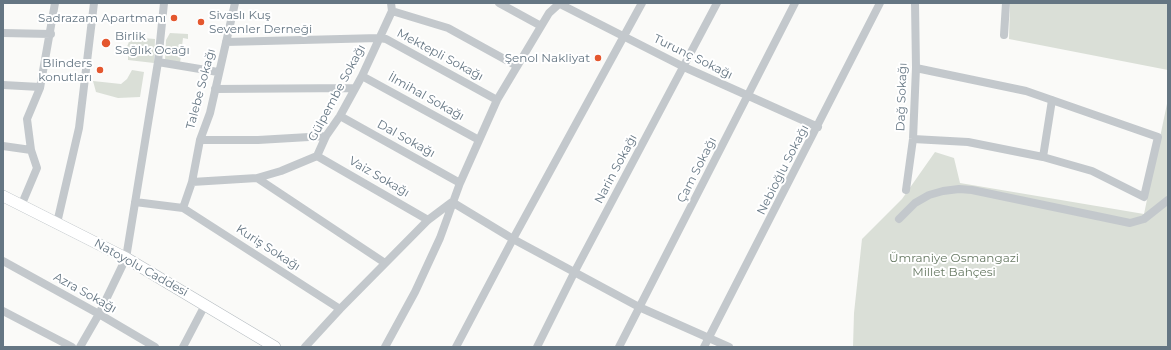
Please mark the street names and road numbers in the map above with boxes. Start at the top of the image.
street label: Mektepli Sokağı [394,26,486,84]
street label: Turunç Sokağı [651,32,735,82]
street label: Gülpembe Sokağı [305,42,369,144]
street label: Talebe Sokağı [183,47,219,131]
street label: Dağ Sokağı [894,62,910,132]
street label: İlmihal Sokağı [385,70,467,124]
street label: Dal Sokağı [375,117,437,161]
street label: Nebioğlu Sokağı [754,123,812,217]
street label: Narin Sokağı [592,132,640,206]
street label: Çam Sokağı [674,135,720,205]
street label: Vaiz Sokağı [346,154,412,200]
street label: Kuriş Sokağı [233,222,303,274]
street label: Natoyolu Caddesi [91,236,191,300]
street label: Azra Sokağı [51,270,119,316]

